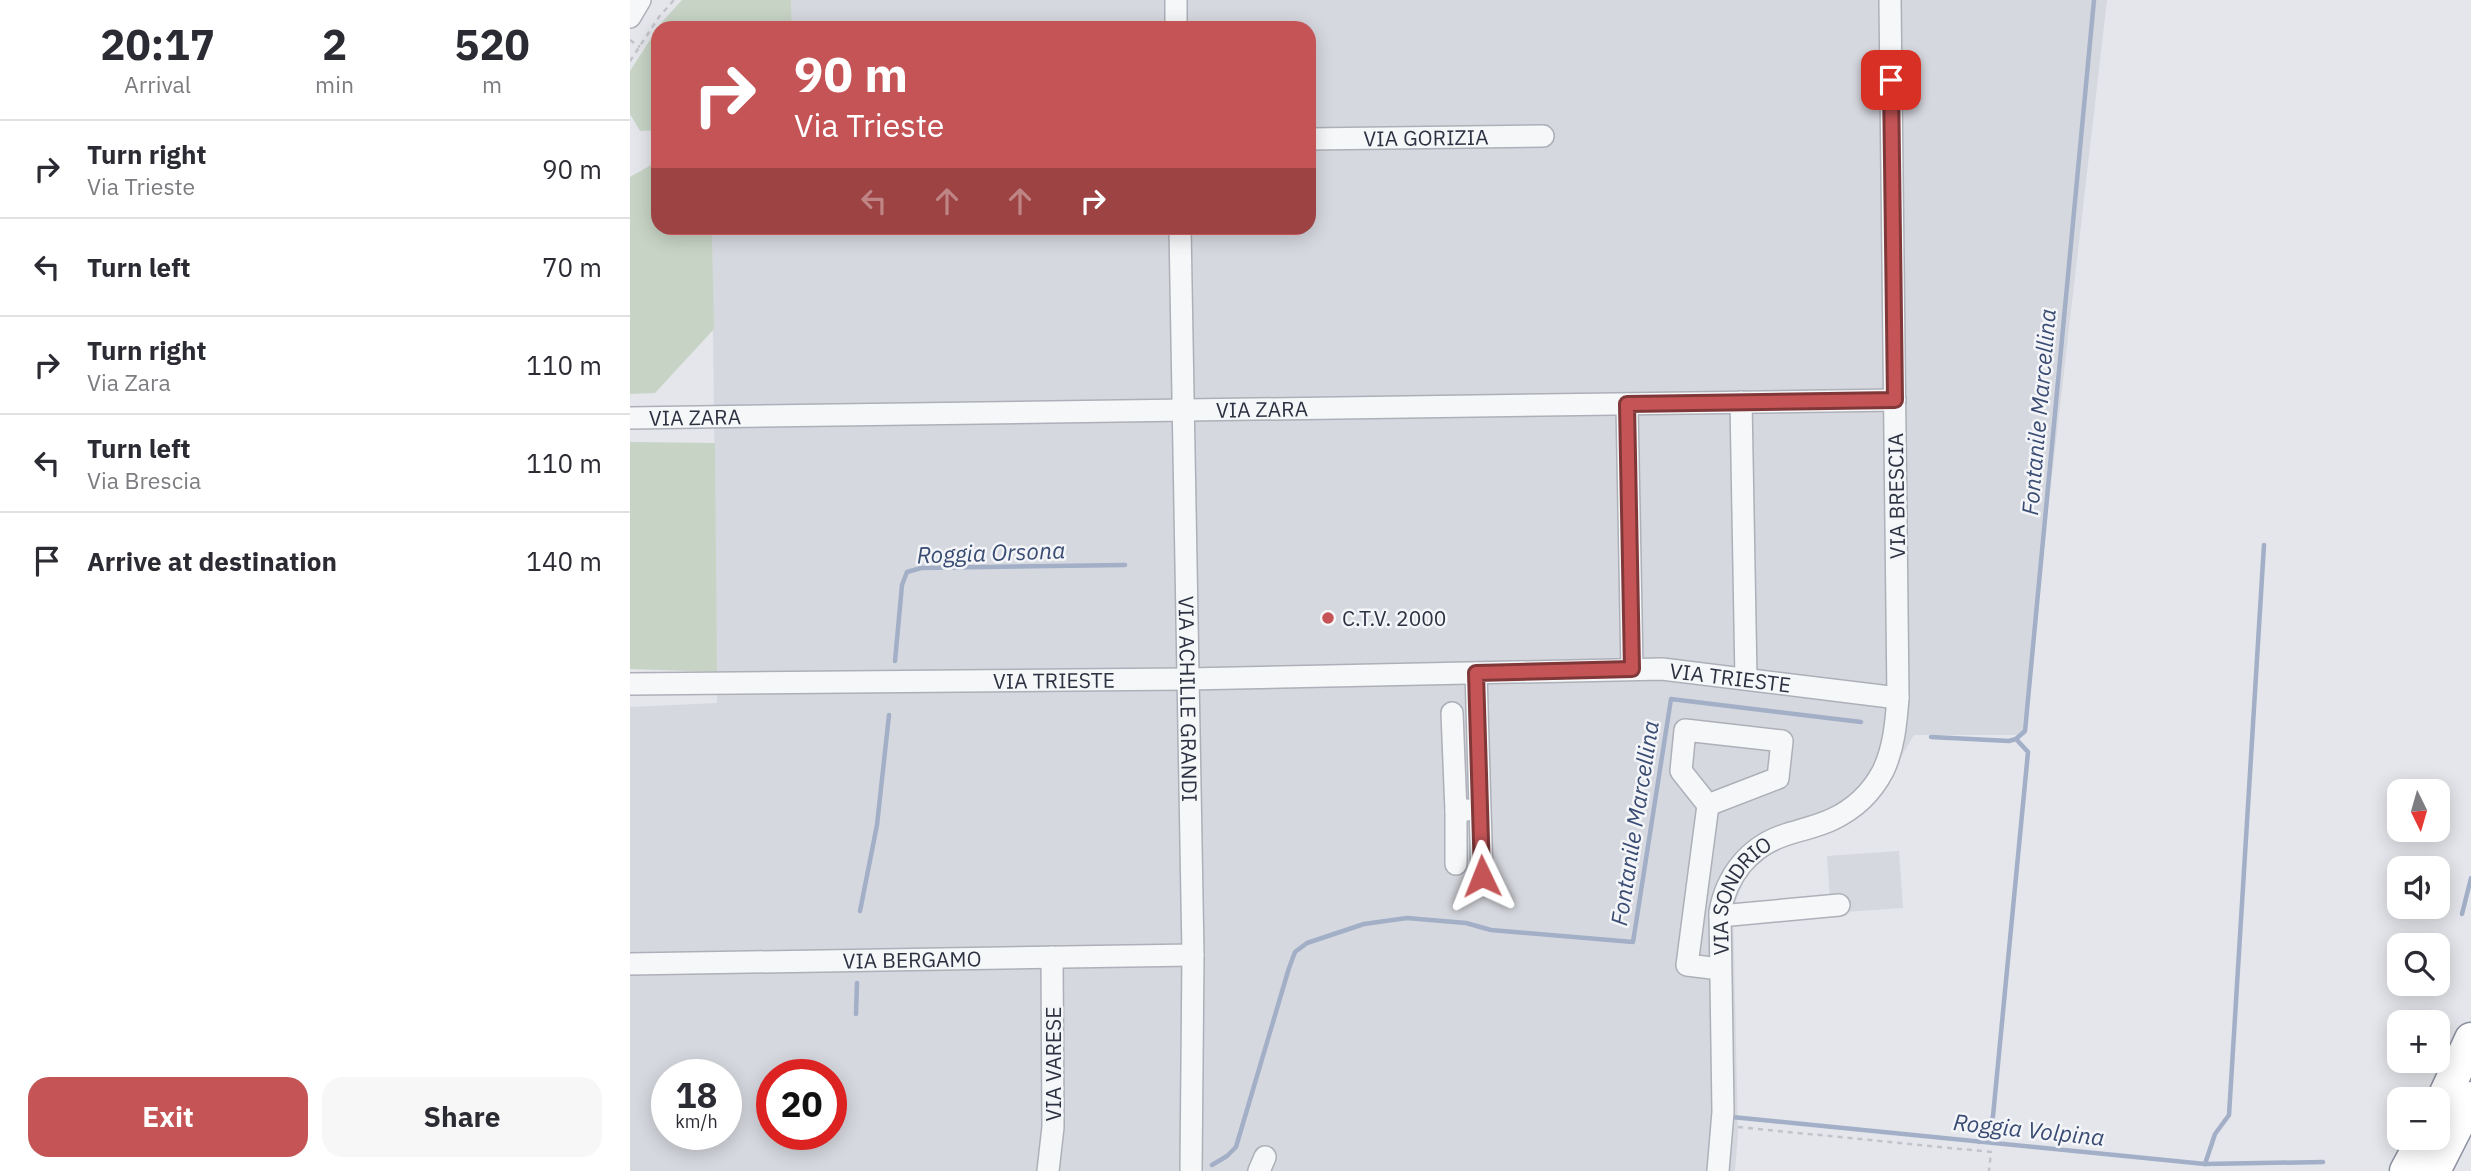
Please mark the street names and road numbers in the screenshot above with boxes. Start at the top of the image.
street label: VIA GORIZIA [1363,123,1489,152]
street label: VIA ZARA [1216,394,1308,424]
street label: VIA ZARA [649,402,741,432]
street label: VIA BRESCIA [1881,433,1911,559]
street label: VIA ACHILLE GRANDI [1173,596,1204,802]
street label: VIA TRIESTE [1668,656,1793,699]
street label: VIA TRIESTE [993,666,1115,695]
street label: VIA SONDRIO [1706,830,1777,956]
street label: VIA BERGAMO [842,944,982,975]
street label: VIA VARESE [1039,1006,1067,1122]

